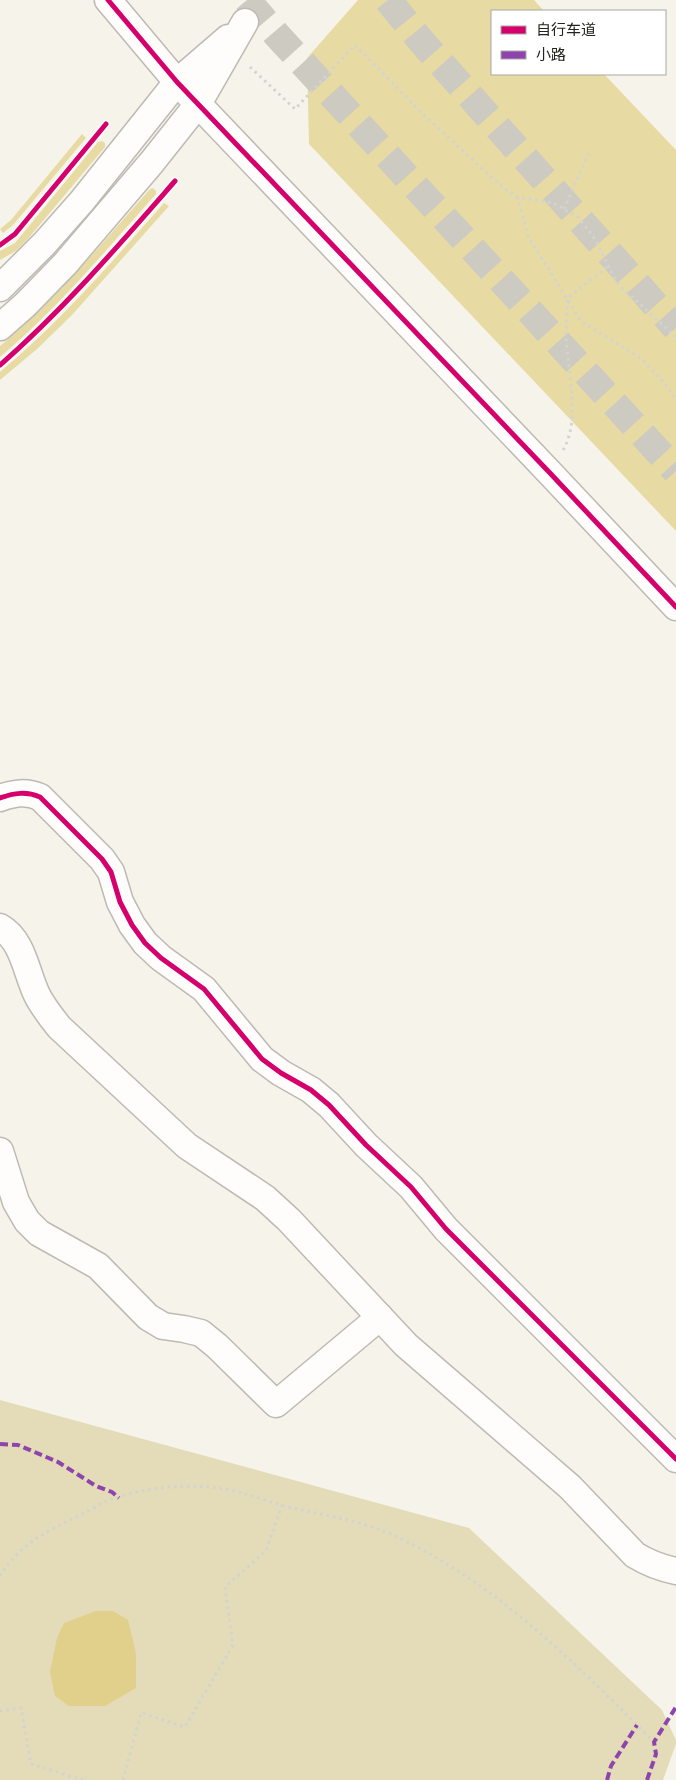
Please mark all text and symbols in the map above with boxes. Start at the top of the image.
legend [491,10,666,75]
text: 自行车道 [536,19,596,40]
text: 小路 [536,44,566,65]

